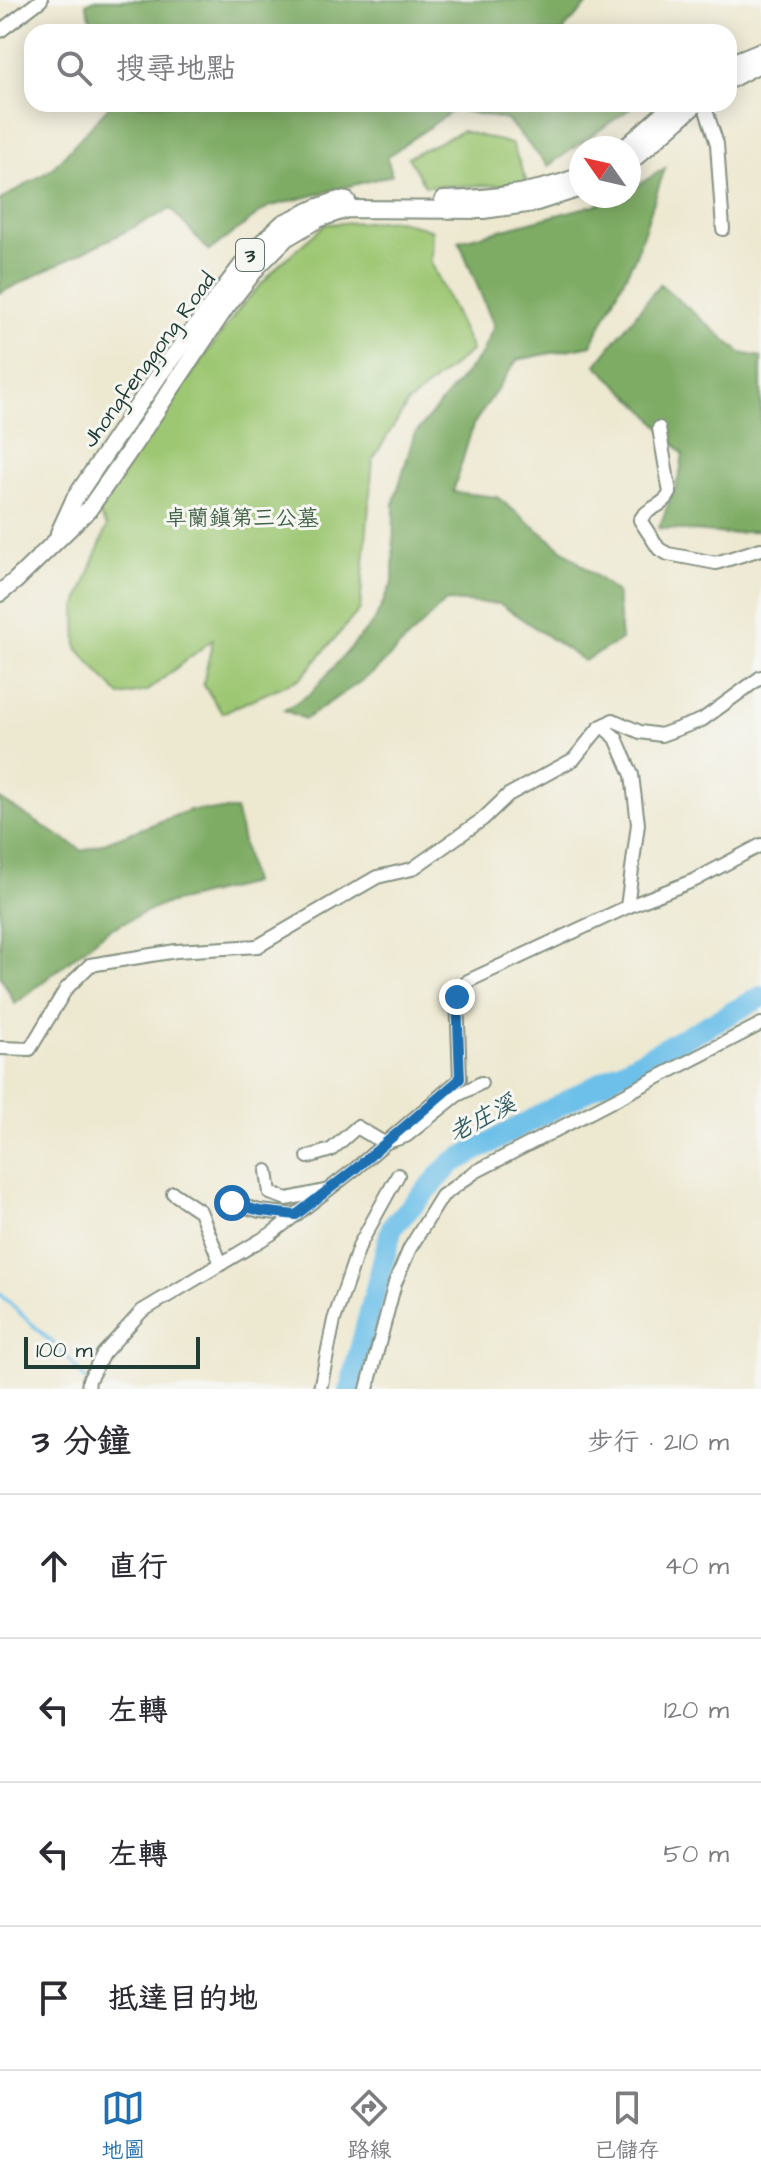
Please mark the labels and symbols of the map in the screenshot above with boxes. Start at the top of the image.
north arrow [569,136,641,208]
road number: 3 [236,239,264,271]
street label: Jhongfenggong Road [75,266,224,455]
park label: 卓蘭鎮第三公墓 [165,503,319,534]
route end [439,979,475,1015]
water label: 老庄溪 [443,1086,524,1151]
route start [214,1185,250,1221]
scale bar [24,1333,200,1369]

